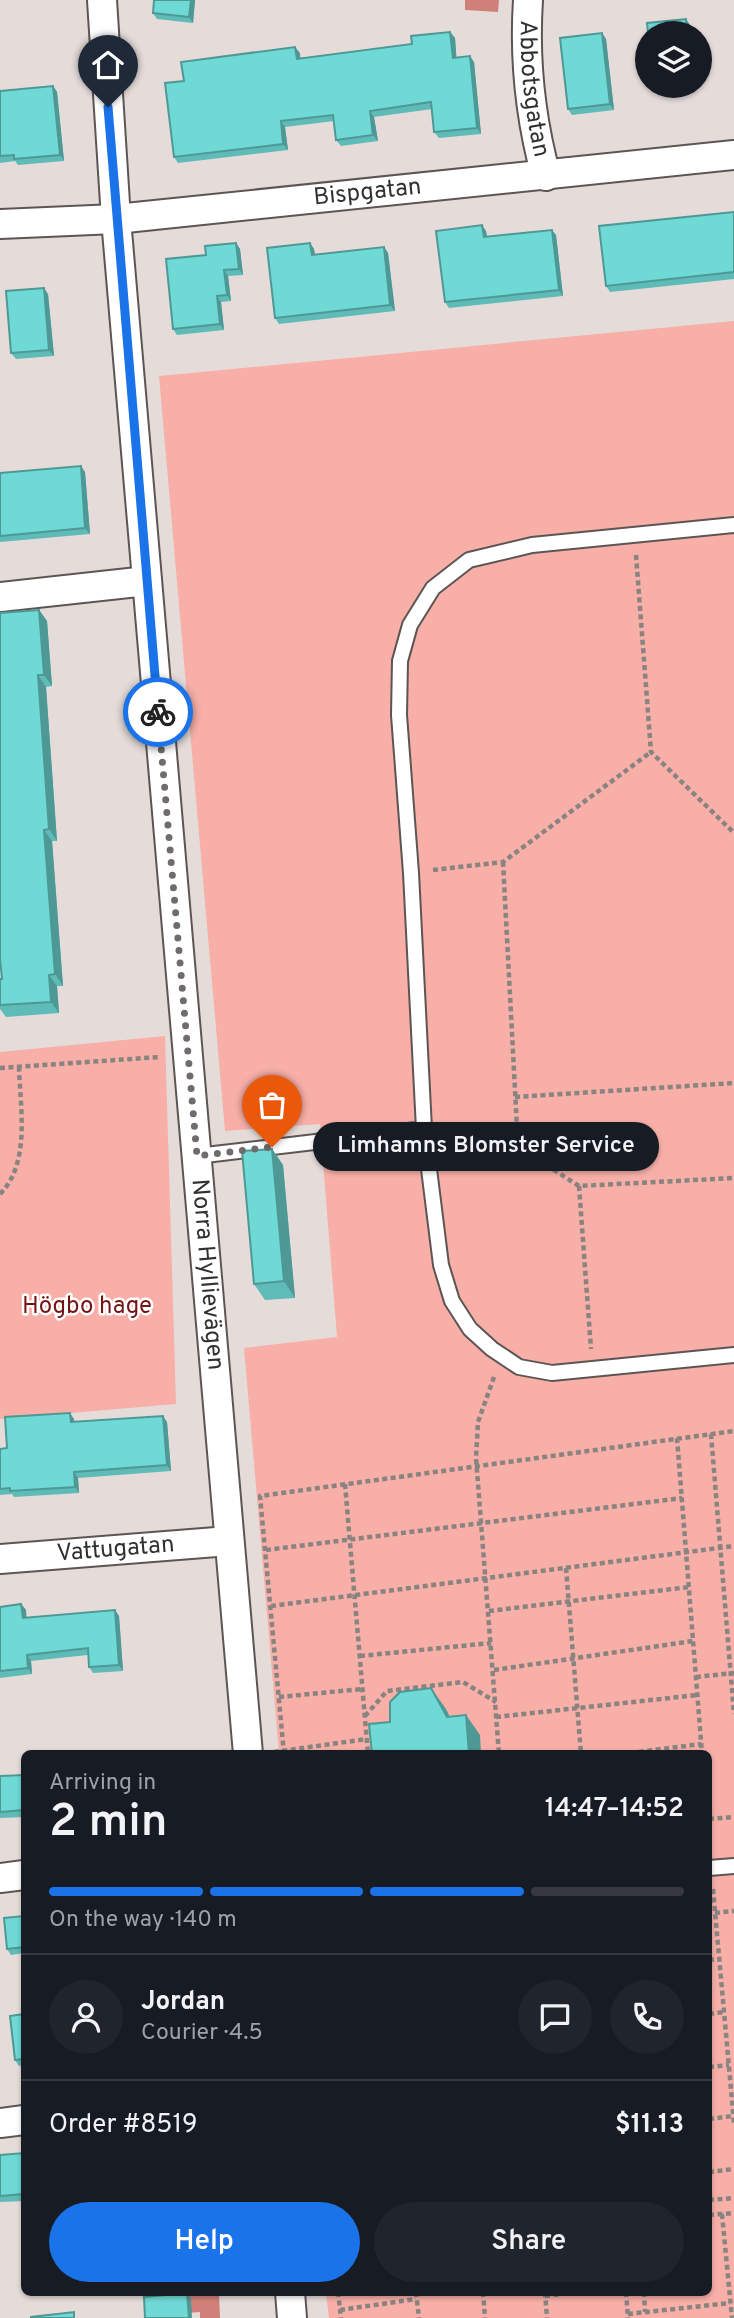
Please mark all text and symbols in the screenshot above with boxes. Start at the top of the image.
street label: Abbotsgatan [512,20,556,160]
map controls [635,21,712,98]
button: layers [635,21,712,98]
pin [78,35,138,107]
icon: home [89,46,127,84]
street label: Bispgatan [312,172,423,213]
courier [123,677,193,747]
icon: bike [139,693,177,731]
pin [242,1075,302,1147]
icon: bag [253,1086,291,1124]
callout: Limhamns Blomster Service [314,1122,660,1172]
text: Limhamns Blomster Service [337,1132,635,1161]
street label: Norra Hyllievägen [184,1178,230,1372]
park label: Högbo hage [22,1292,152,1322]
street label: Vattugatan [56,1530,176,1569]
text: Arriving in [49,1769,156,1798]
text: 14:47–14:52 [545,1793,684,1826]
text: 2 min [49,1794,168,1853]
text: On the way · 140 m [49,1906,237,1935]
button: person [49,1980,123,2054]
button: chat [518,1980,592,2054]
button: phone [610,1980,684,2054]
text: Jordan [141,1986,225,2019]
text: Courier · 4.5 [141,2019,263,2048]
text: Order #8519 [49,2109,198,2142]
text: $11.13 [615,2109,684,2142]
button: Help [49,2202,360,2282]
button: Share [374,2202,684,2282]

